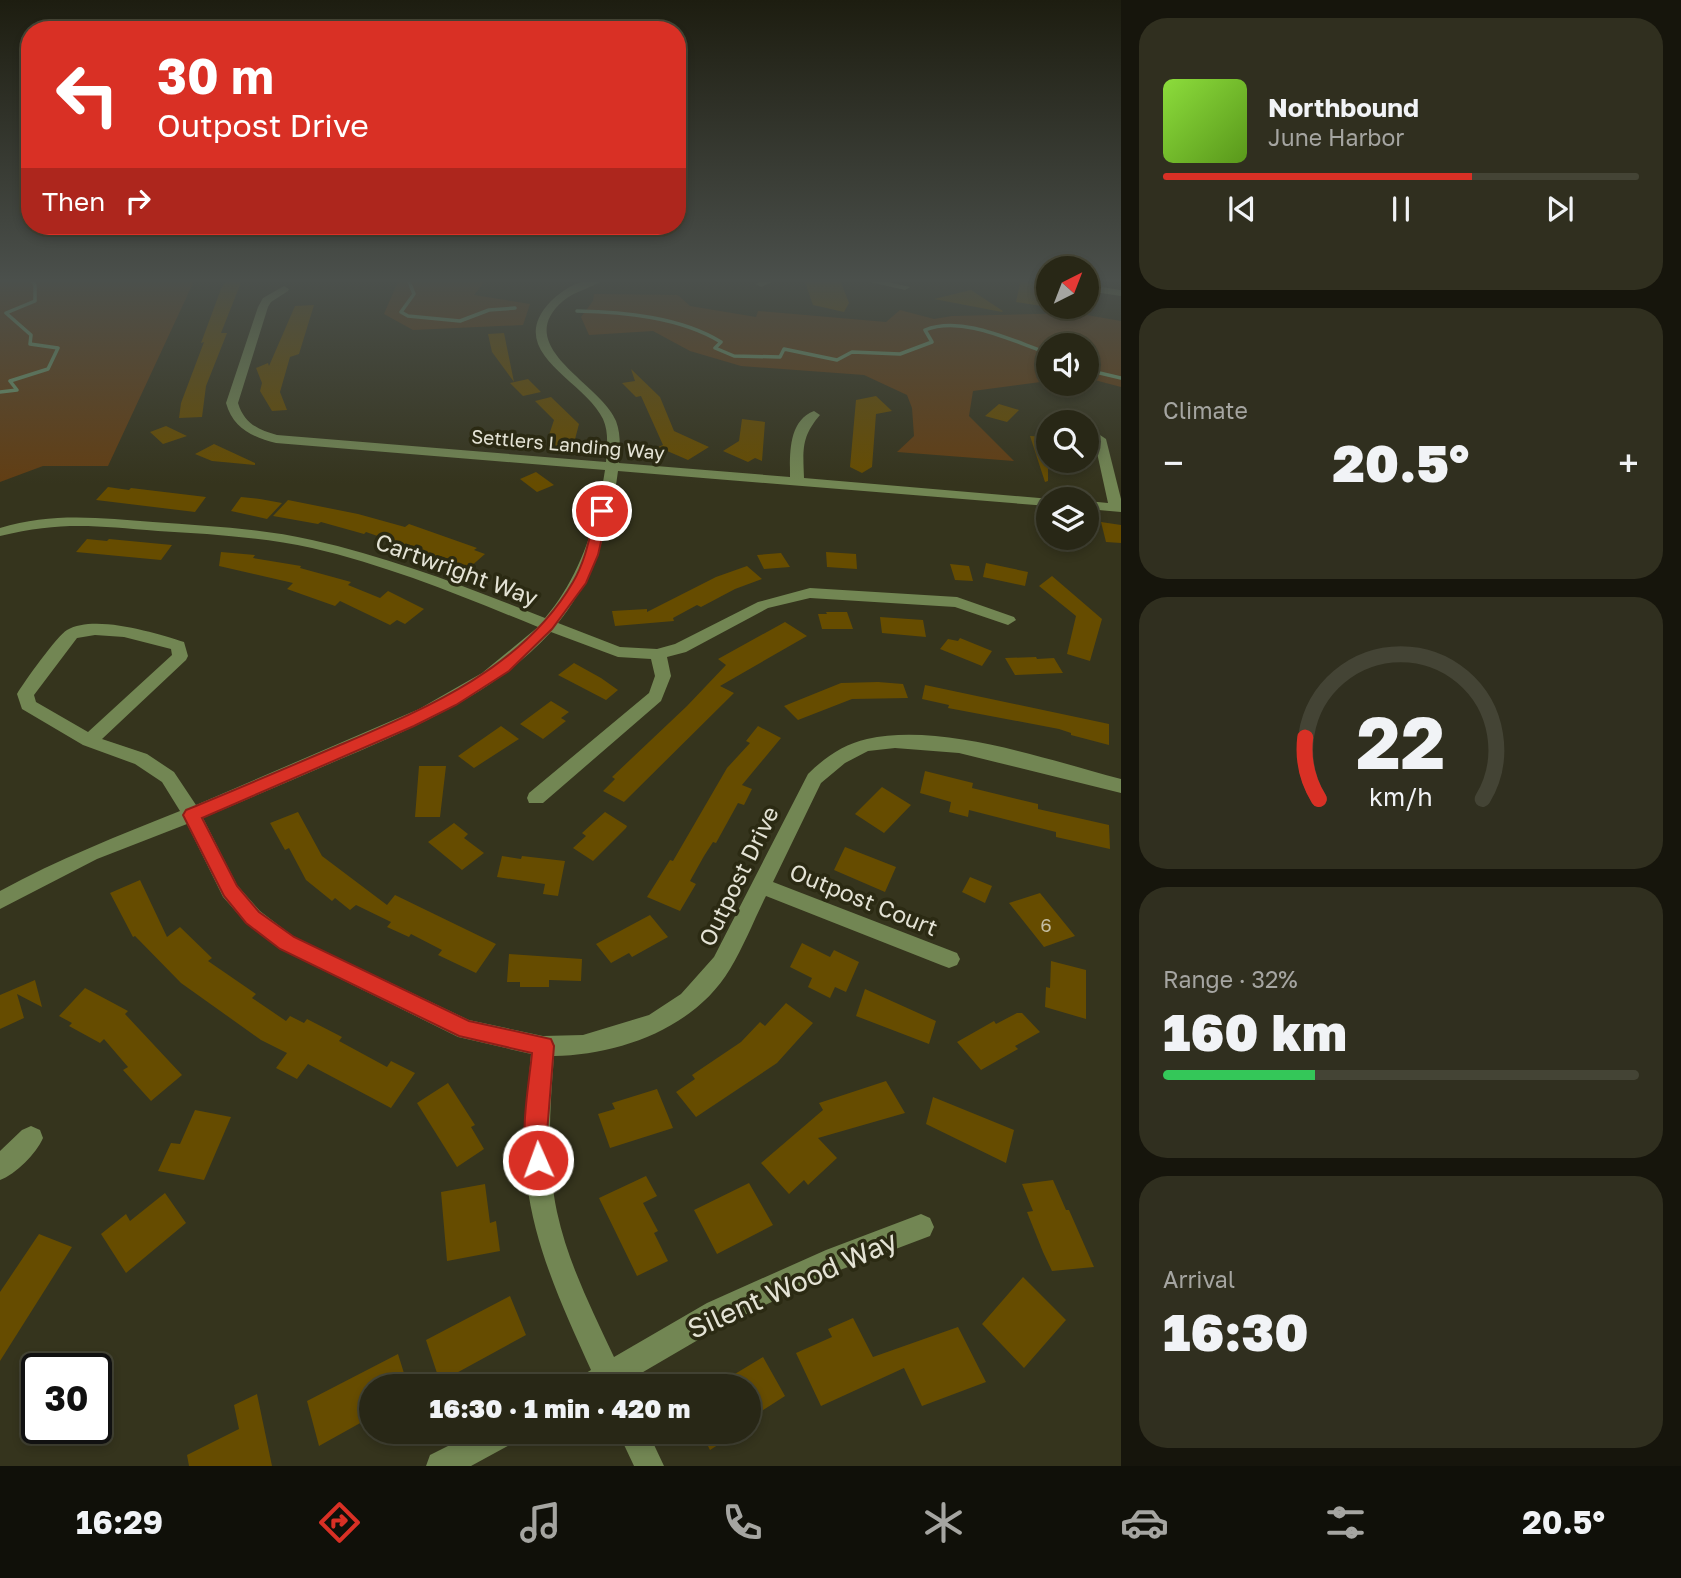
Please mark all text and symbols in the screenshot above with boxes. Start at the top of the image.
text: 30 m [157,46,274,105]
icon: left [42,49,133,140]
text: Northbound [1268,92,1419,123]
text: Outpost Drive [157,106,369,144]
text: June Harbor [1268,123,1404,151]
icon: right [119,182,157,220]
text: Then [42,186,105,217]
icon: previous [1223,190,1261,228]
icon: pause [1382,190,1420,228]
icon: next [1541,190,1579,228]
north arrow [1036,256,1099,318]
map controls [1036,256,1099,550]
button: sound [1036,333,1099,396]
text: Climate [1163,396,1248,424]
button: search [1036,410,1099,473]
street label: Settlers Landing Way [470,424,666,464]
text: 20.5° [1333,431,1469,493]
text: − [1163,440,1184,485]
text: + [1618,440,1639,485]
pin [572,481,632,541]
button: layers [1036,487,1099,550]
icon: arrive [583,492,621,530]
street label: Cartwright Way [372,527,542,611]
text: 22 [1357,698,1445,785]
text: km/h [1369,781,1433,812]
street label: Outpost Drive [692,801,784,951]
street label: Outpost Court [786,857,942,941]
house number: 6 [1040,913,1052,936]
text: Range · 32% [1163,965,1298,993]
text: 160 km [1163,1000,1347,1062]
position arrow [501,1123,575,1197]
street label: Silent Wood Way [682,1223,902,1345]
text: Arrival [1163,1265,1235,1293]
text: 16:30 [1163,1300,1309,1362]
speed limit sign: 30 [21,1353,112,1444]
text: 16:30 · 1 min · 420 m [430,1393,690,1424]
icon: directions [315,1498,364,1547]
icon: music [516,1498,565,1547]
icon: phone [718,1498,767,1547]
icon: climate [919,1498,968,1547]
icon: car [1120,1498,1169,1547]
icon: filters [1321,1498,1370,1547]
text: 16:29 [76,1503,163,1541]
text: 20.5° [1522,1503,1605,1541]

